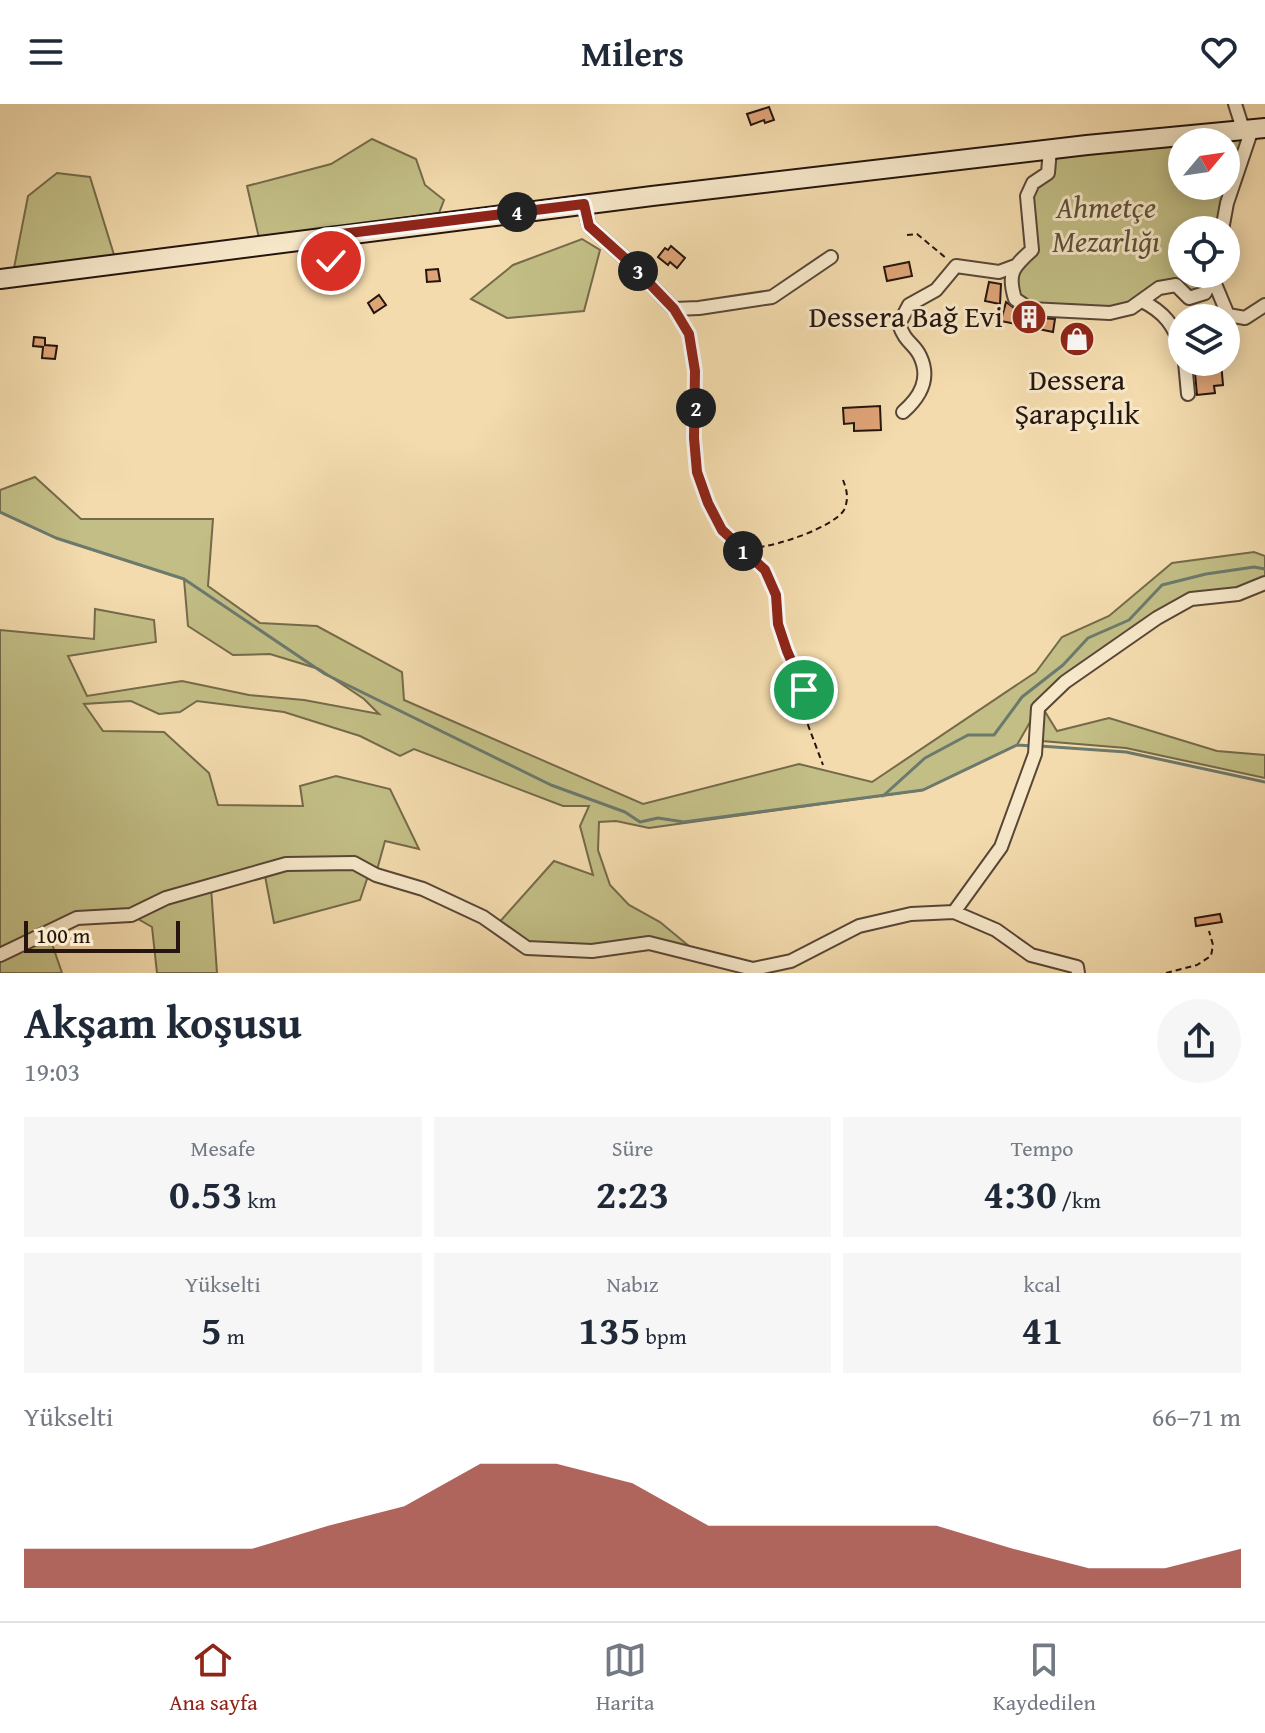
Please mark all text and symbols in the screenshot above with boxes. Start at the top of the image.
text: Milers [581,26,684,79]
icon: menu [24,30,68,74]
icon: heart [1197,30,1241,74]
north arrow [1168,128,1240,200]
map controls [1168,128,1240,376]
park label: Ahmetçe Mezarlığı [1052,185,1160,263]
pin: 4 [497,192,537,232]
text: 4 [511,196,523,228]
button: locate [1168,216,1240,288]
pin [297,227,365,295]
icon: check [309,239,353,283]
pin: 3 [618,251,658,291]
text: 3 [632,255,644,287]
place label: Dessera Bağ Evi [809,294,1003,338]
building icon: Dessera Bağ Evi [1010,298,1048,336]
button: layers [1168,304,1240,376]
shop icon: Dessera Şarapçılık [1058,320,1096,358]
place label: Dessera Şarapçılık [1014,357,1140,435]
pin: 2 [676,388,716,428]
text: 2 [690,392,702,424]
pin: 1 [723,531,763,571]
text: 1 [737,535,749,567]
pin [770,656,838,724]
icon: arrive [782,668,826,712]
scale bar [24,917,180,953]
text: 100 m [36,919,91,951]
text: Akşam koşusu [24,990,302,1054]
button: share [1157,999,1241,1083]
text: 19:03 [24,1052,80,1091]
text: Mesafe [190,1132,255,1164]
text: Süre [612,1132,653,1164]
text: Tempo [1011,1132,1074,1164]
text: 0.53 [169,1164,243,1223]
text: 2:23 [596,1164,669,1223]
text: 4:30 [983,1164,1057,1223]
text: km [243,1184,277,1216]
text: /km [1057,1184,1101,1216]
text: Yükselti [185,1268,261,1300]
text: Nabız [607,1268,658,1300]
text: kcal [1023,1268,1061,1300]
text: 5 [201,1300,222,1359]
text: 135 [578,1300,641,1359]
text: 41 [1021,1300,1063,1359]
text: m [222,1320,245,1352]
text: bpm [641,1320,687,1352]
text: Yükselti [24,1397,113,1436]
text: 66–71 m [1152,1397,1241,1436]
tab: Ana sayfa [169,1638,258,1718]
tab: Harita [596,1638,654,1718]
tab: Kaydedilen [993,1638,1096,1718]

